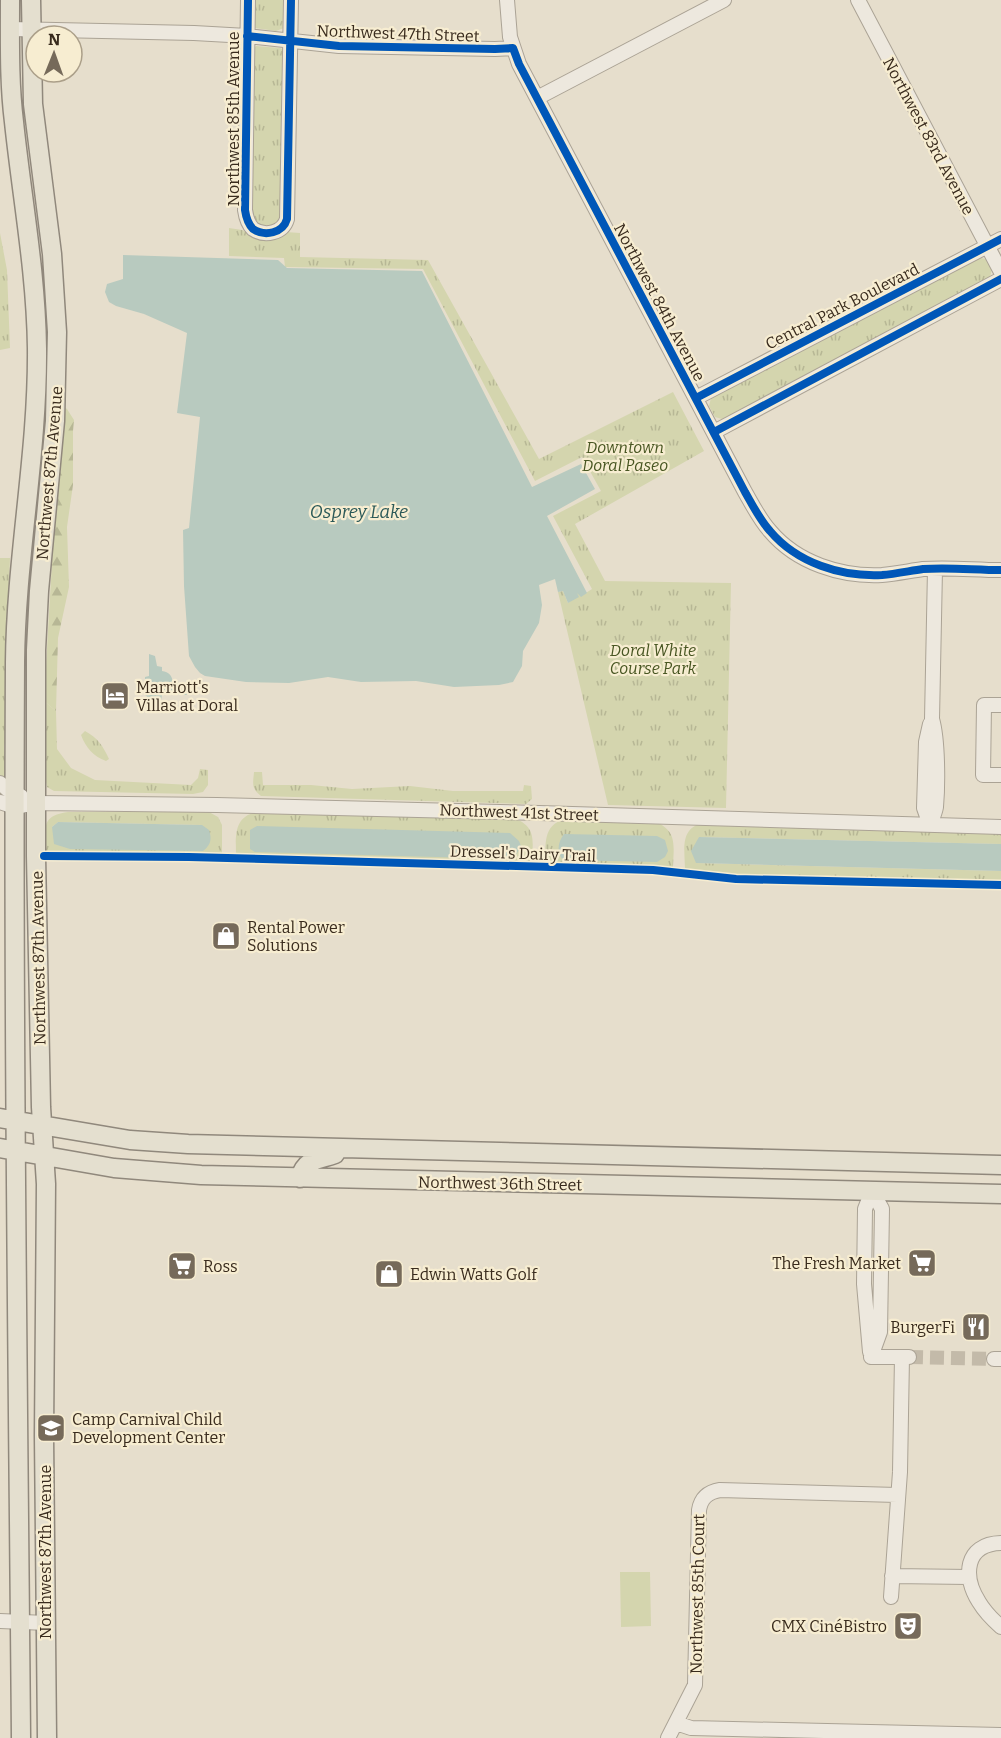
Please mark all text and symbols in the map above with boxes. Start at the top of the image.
street label: Northwest 47th Street [316,21,480,46]
north arrow [24,24,84,84]
text: N [48,30,61,49]
street label: Northwest 85th Avenue [224,32,243,206]
street label: Northwest 83rd Avenue [879,54,978,218]
street label: Northwest 84th Avenue [610,220,709,384]
street label: Central Park Boulevard [762,259,923,353]
street label: Northwest 87th Avenue [32,385,67,561]
park label: Downtown Doral Paseo [582,438,668,475]
water label: Osprey Lake [310,501,408,523]
park label: Doral White Course Park [610,641,697,678]
place label: Marriott's Villas at Doral [136,678,238,715]
hotel icon: Marriott's Villas at Doral [99,680,131,712]
street label: Northwest 41st Street [439,800,599,825]
street label: Dressel's Dairy Trail [450,841,597,866]
street label: Northwest 87th Avenue [27,871,50,1045]
place label: Rental Power Solutions [247,918,345,955]
shop icon: Rental Power Solutions [210,920,242,952]
street label: Northwest 36th Street [418,1173,582,1194]
supermarket icon: The Fresh Market [906,1247,938,1279]
supermarket icon: Ross [166,1250,198,1282]
place label: The Fresh Market [772,1254,901,1273]
place label: Ross [203,1257,238,1276]
shop icon: Edwin Watts Golf [373,1258,405,1290]
place label: Edwin Watts Golf [410,1265,538,1284]
restaurant icon: BurgerFi [960,1311,992,1343]
place label: BurgerFi [890,1318,955,1337]
place label: Camp Carnival Child Development Center [72,1410,225,1447]
school or university icon: Camp Carnival Child Development Center [35,1412,67,1444]
street label: Northwest 87th Avenue [36,1465,55,1639]
street label: Northwest 85th Court [687,1513,708,1674]
theatre icon: CMX CinéBistro [892,1610,924,1642]
place label: CMX CinéBistro [771,1617,887,1636]

